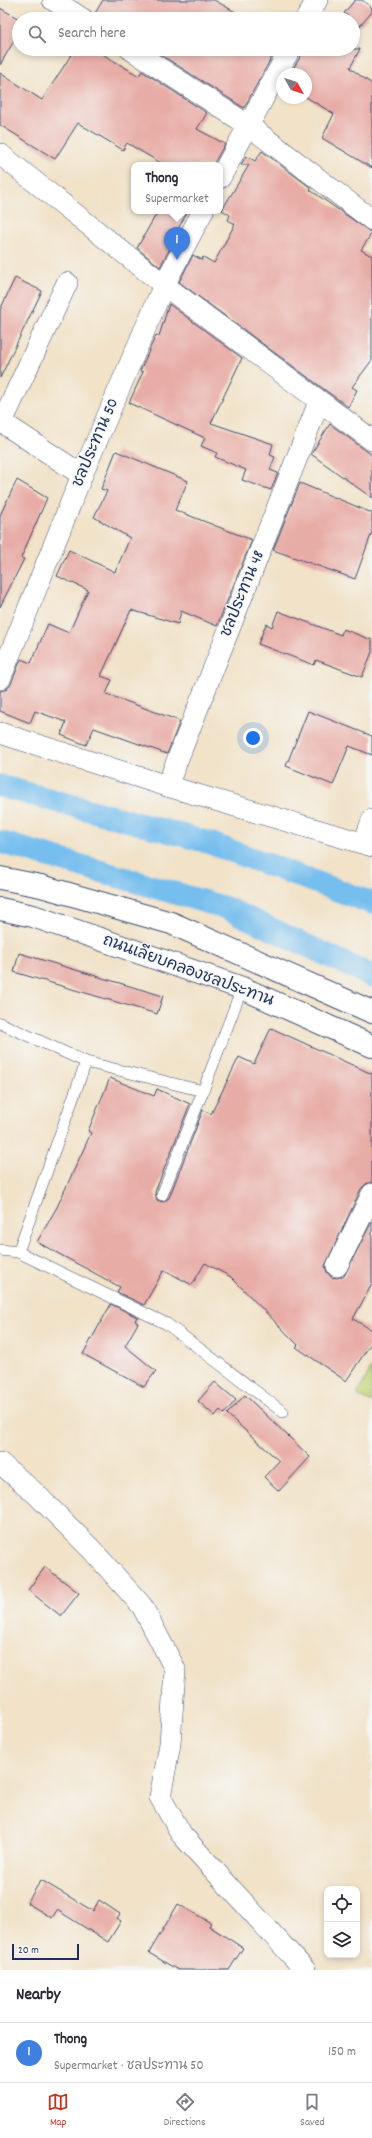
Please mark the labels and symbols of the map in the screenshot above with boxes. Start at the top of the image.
north arrow [276,68,312,104]
pin: 1 [164,227,190,260]
street label: ชลประทาน 50 [67,395,125,491]
street label: ชลประทาน 48 [215,547,271,641]
your location [243,728,263,748]
street label: ถนนเลียบคลองชลประทาน [99,928,278,1013]
scale bar [12,1942,79,1961]

